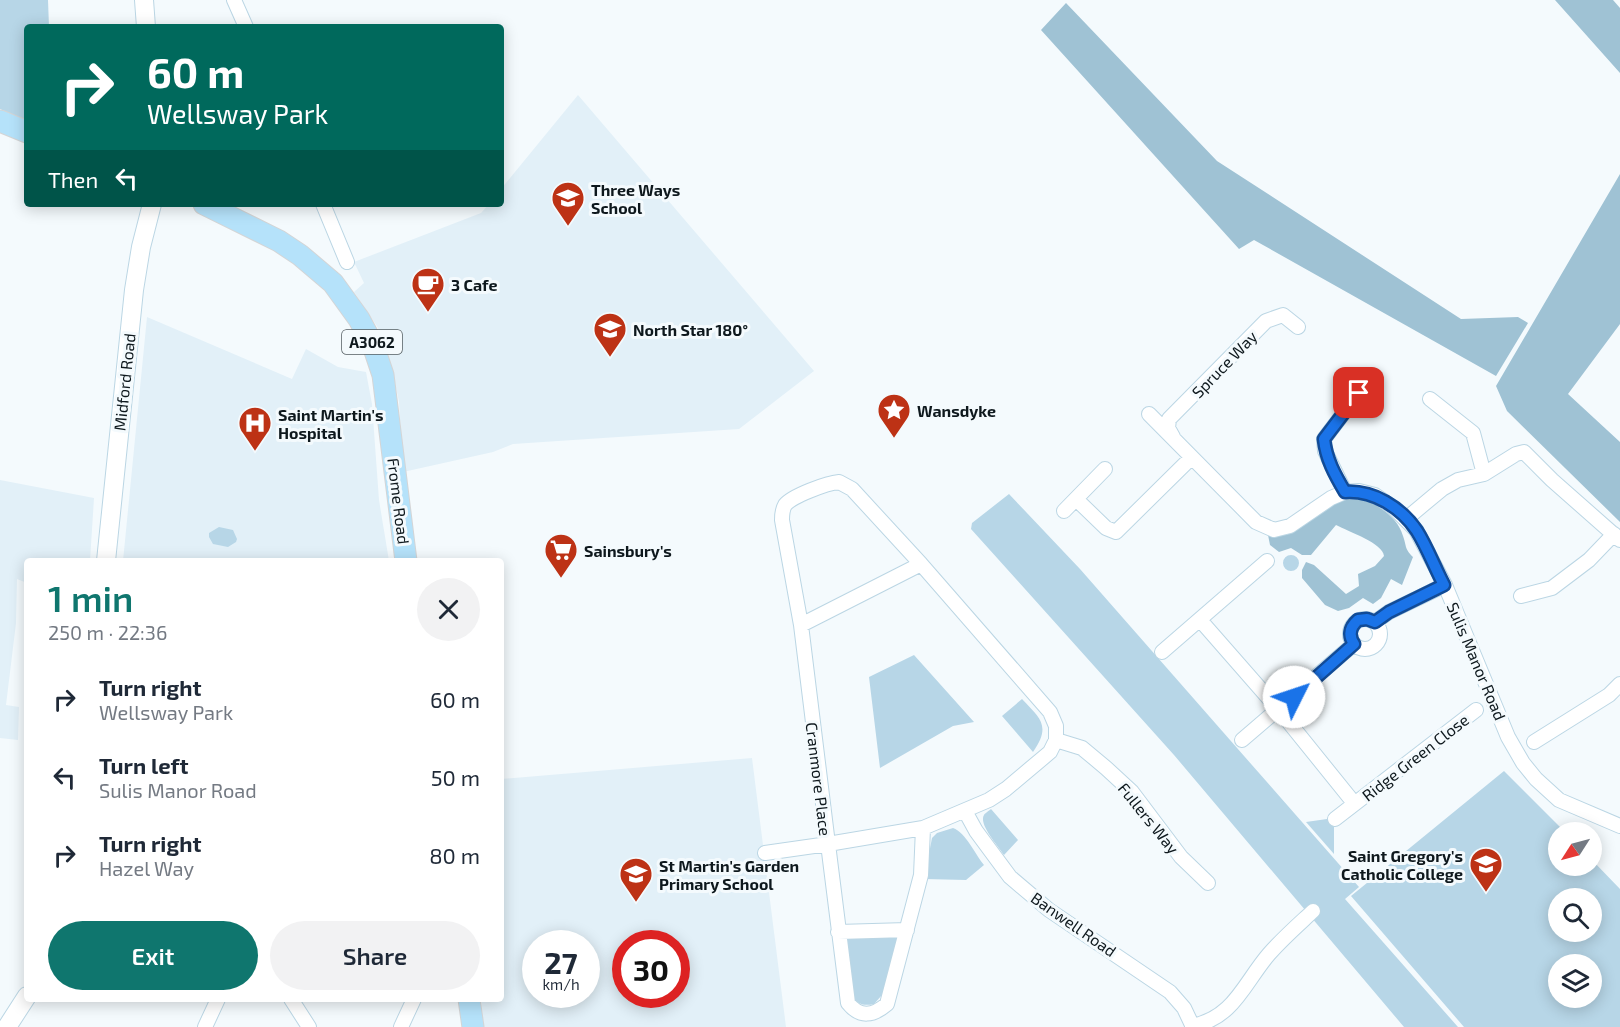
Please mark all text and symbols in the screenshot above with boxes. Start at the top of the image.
text: 60 m [147,46,244,96]
icon: right [48,48,126,126]
text: Wellsway Park [147,97,328,129]
icon: left [110,162,143,195]
text: Then [48,166,98,192]
school or university icon: Three Ways School [550,180,586,227]
place label: Three Ways School [591,180,680,217]
cafe icon: 3 Cafe [410,266,446,313]
place label: 3 Cafe [451,275,497,294]
school or university icon: North Star 180° [592,311,628,358]
place label: North Star 180° [633,320,748,339]
street label: Spruce Way [1187,326,1261,401]
road number: A3062 [342,330,402,354]
street label: Midford Road [109,332,139,432]
pin [1333,367,1384,418]
icon: arrive [1342,376,1375,409]
place icon: Wansdyke [876,392,912,439]
place label: Wansdyke [917,401,996,421]
hospital icon: Saint Martin's Hospital [237,405,273,452]
place label: Saint Martin's Hospital [278,405,383,442]
street label: Frome Road [384,457,414,545]
supermarket icon: Sainsbury's [543,532,579,579]
place label: Sainsbury's [584,541,672,561]
text: 1 min [48,576,133,619]
button: close [417,578,480,641]
street label: Sulis Manor Road [1444,599,1510,723]
text: 250 m · 22:36 [48,620,167,644]
position arrow [1262,665,1326,729]
text: Turn right [99,674,201,700]
icon: right [48,683,81,716]
text: 60 m [430,686,480,712]
text: Wellsway Park [99,700,233,724]
street label: Ridge Green Close [1358,709,1472,805]
street label: Cranmore Place [803,721,835,837]
text: Turn left [99,752,188,778]
icon: left [48,761,81,794]
text: 50 m [431,764,480,790]
text: Sulis Manor Road [99,778,257,802]
street label: Fullers Way [1115,779,1184,858]
north arrow [1548,822,1602,876]
map controls [1548,822,1602,1008]
text: Turn right [99,830,201,856]
icon: right [48,839,81,872]
text: 80 m [429,842,480,868]
place label: Saint Gregory's Catholic College [1341,846,1463,883]
school or university icon: Saint Gregory's Catholic College [1468,846,1504,893]
text: Hazel Way [99,856,194,880]
school or university icon: St Martin's Garden Primary School [618,856,654,903]
place label: St Martin's Garden Primary School [659,856,799,894]
street label: Banwell Road [1028,888,1120,960]
button: search [1548,888,1602,942]
button: Exit [48,921,258,990]
button: Share [270,921,480,990]
speed limit sign: 30 [612,930,690,1008]
text: 27 [544,944,578,980]
button: layers [1548,954,1602,1008]
text: km/h [542,975,580,993]

